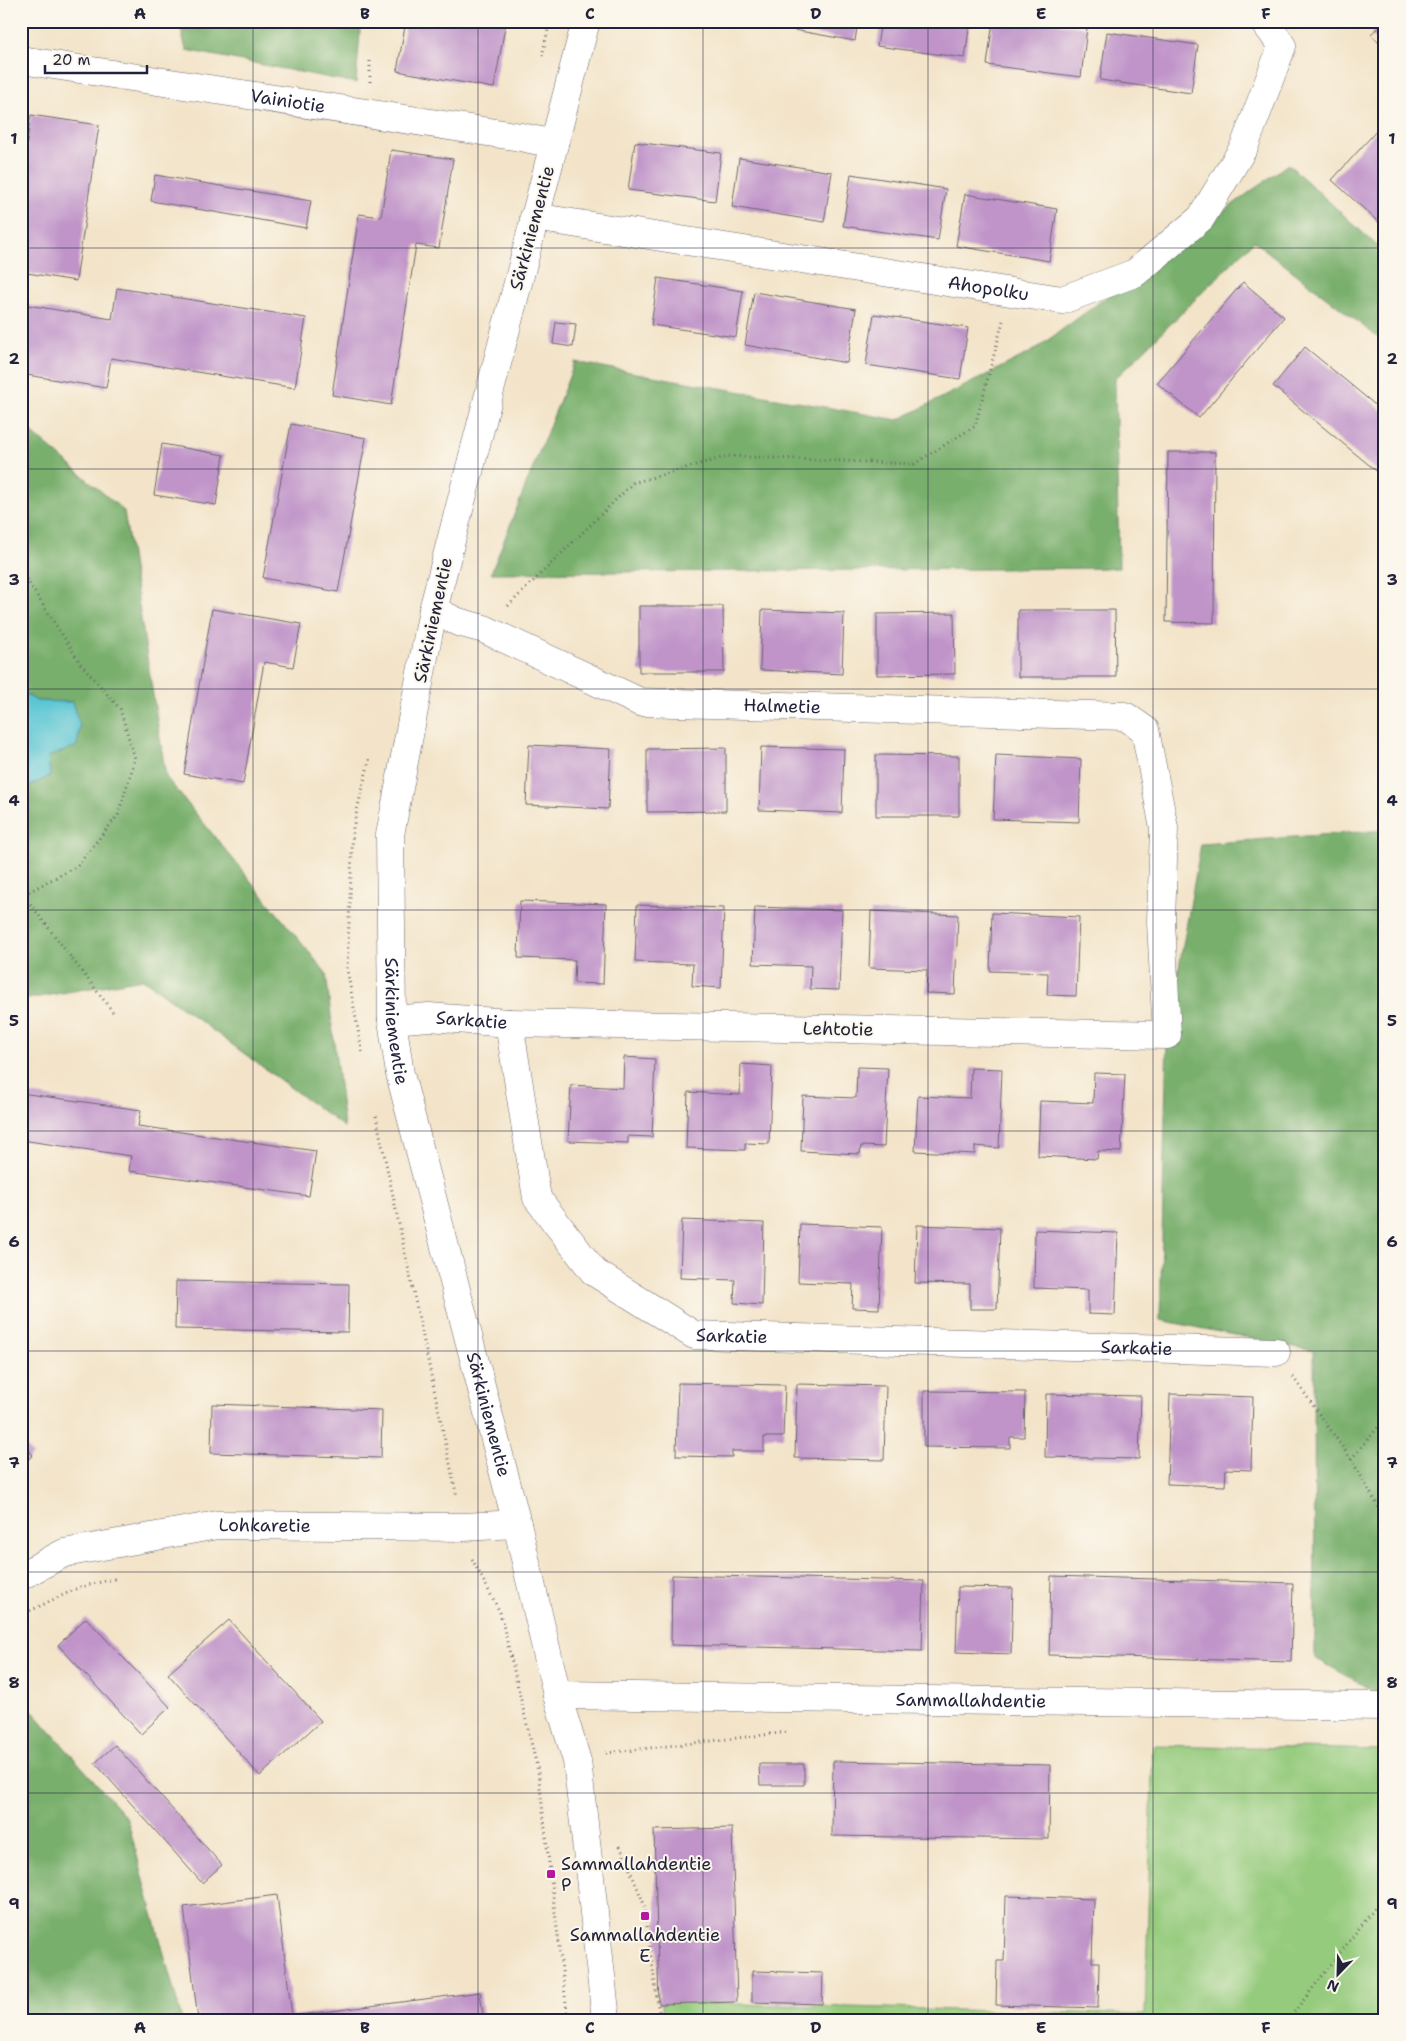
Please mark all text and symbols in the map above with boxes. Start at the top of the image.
text: A [134,3,146,24]
text: B [360,3,370,24]
text: C [585,3,595,24]
text: D [810,3,822,24]
text: E [1036,3,1046,24]
text: F [1261,3,1271,24]
scale bar [45,42,148,74]
text: 20 m [52,50,91,70]
street label: Vainiotie [249,83,327,119]
text: 1 [10,128,18,149]
text: 1 [1388,128,1396,149]
street label: Särkiniementie [504,163,560,293]
street label: Ahopolku [946,270,1031,307]
text: 2 [8,348,20,369]
text: 2 [1386,348,1398,369]
street label: Särkiniementie [408,555,458,685]
text: 3 [8,569,20,590]
text: 3 [1386,569,1398,590]
street label: Halmetie [743,693,821,719]
text: 4 [8,790,20,811]
text: 4 [1386,790,1398,811]
street label: Särkiniementie [379,957,414,1087]
street label: Sarkatie [435,1006,508,1035]
text: 5 [9,1010,19,1031]
text: 5 [1387,1010,1397,1031]
street label: Lehtotie [802,1016,874,1042]
text: 6 [8,1231,20,1252]
text: 6 [1386,1231,1398,1252]
street label: Sarkatie [696,1323,768,1349]
street label: Sarkatie [1100,1335,1173,1361]
street label: Särkiniementie [461,1349,516,1479]
text: 7 [8,1452,20,1473]
text: 7 [1386,1452,1398,1473]
street label: Lohkaretie [219,1513,311,1538]
text: 8 [8,1672,20,1693]
text: 8 [1386,1672,1398,1693]
street label: Sammallahdentie [895,1688,1046,1713]
place label: Sammallahdentie P [561,1852,712,1897]
marker: Sammallahdentie P [545,1868,557,1880]
text: 9 [8,1893,20,1914]
text: 9 [1386,1893,1398,1914]
marker: Sammallahdentie E [639,1910,651,1922]
place label: Sammallahdentie E [570,1923,720,1968]
north arrow [1314,1948,1364,1998]
text: N [1324,1976,1342,1996]
text: A [134,2017,146,2038]
text: B [360,2017,370,2038]
text: C [585,2017,595,2038]
text: D [810,2017,822,2038]
text: E [1036,2017,1046,2038]
text: F [1261,2017,1271,2038]

